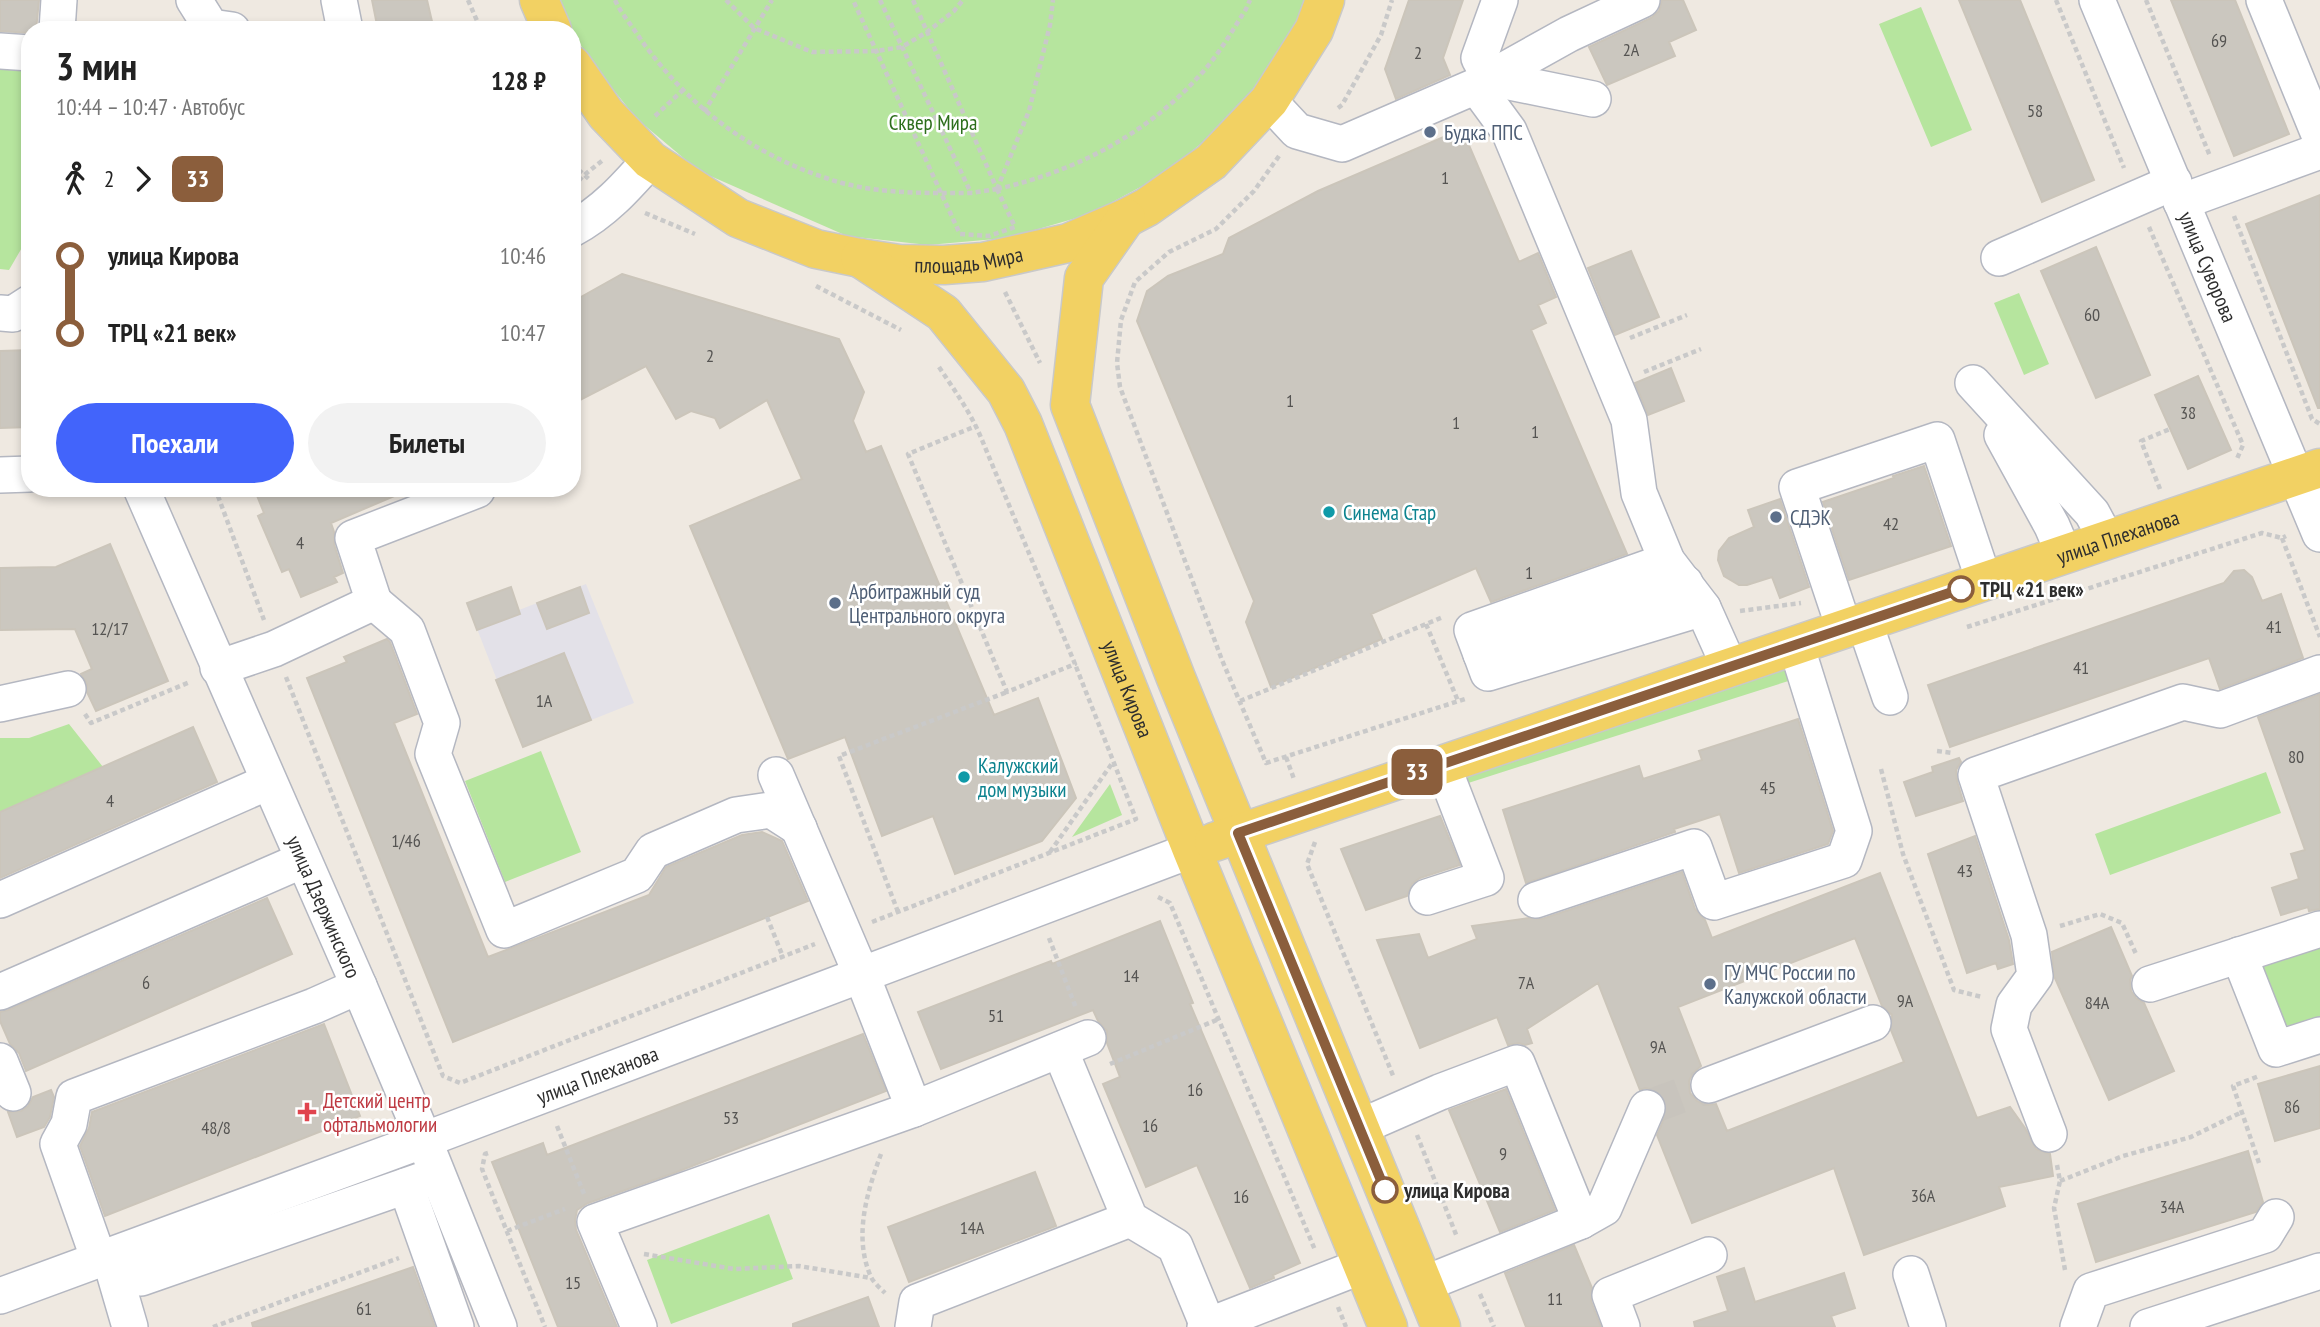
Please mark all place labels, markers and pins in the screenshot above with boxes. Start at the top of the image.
place label: Будка ППС [1444,119,1523,146]
marker: Будка ППС [1422,124,1438,140]
place label: Синема Стар [1343,499,1436,526]
marker: Синема Стар [1321,504,1337,520]
place label: СДЭК [1790,504,1831,531]
marker: СДЭК [1768,509,1784,525]
marker: ТРЦ «21 век» [1948,576,1974,602]
place label: ТРЦ «21 век» [1980,576,2084,603]
place label: Арбитражный суд Центрального округа [849,578,1005,629]
marker: Арбитражный суд Центрального округа [827,595,843,611]
place label: Калужский дом музыки [978,752,1067,803]
marker: Калужский дом музыки [956,769,972,785]
place label: ГУ МЧС России по Калужской области [1724,959,1867,1010]
marker: ГУ МЧС России по Калужской области [1702,976,1718,992]
place label: Детский центр офтальмологии [323,1087,437,1138]
marker: Детский центр офтальмологии [297,1102,317,1122]
marker: улица Кирова [1372,1177,1398,1203]
place label: улица Кирова [1403,1177,1510,1204]

